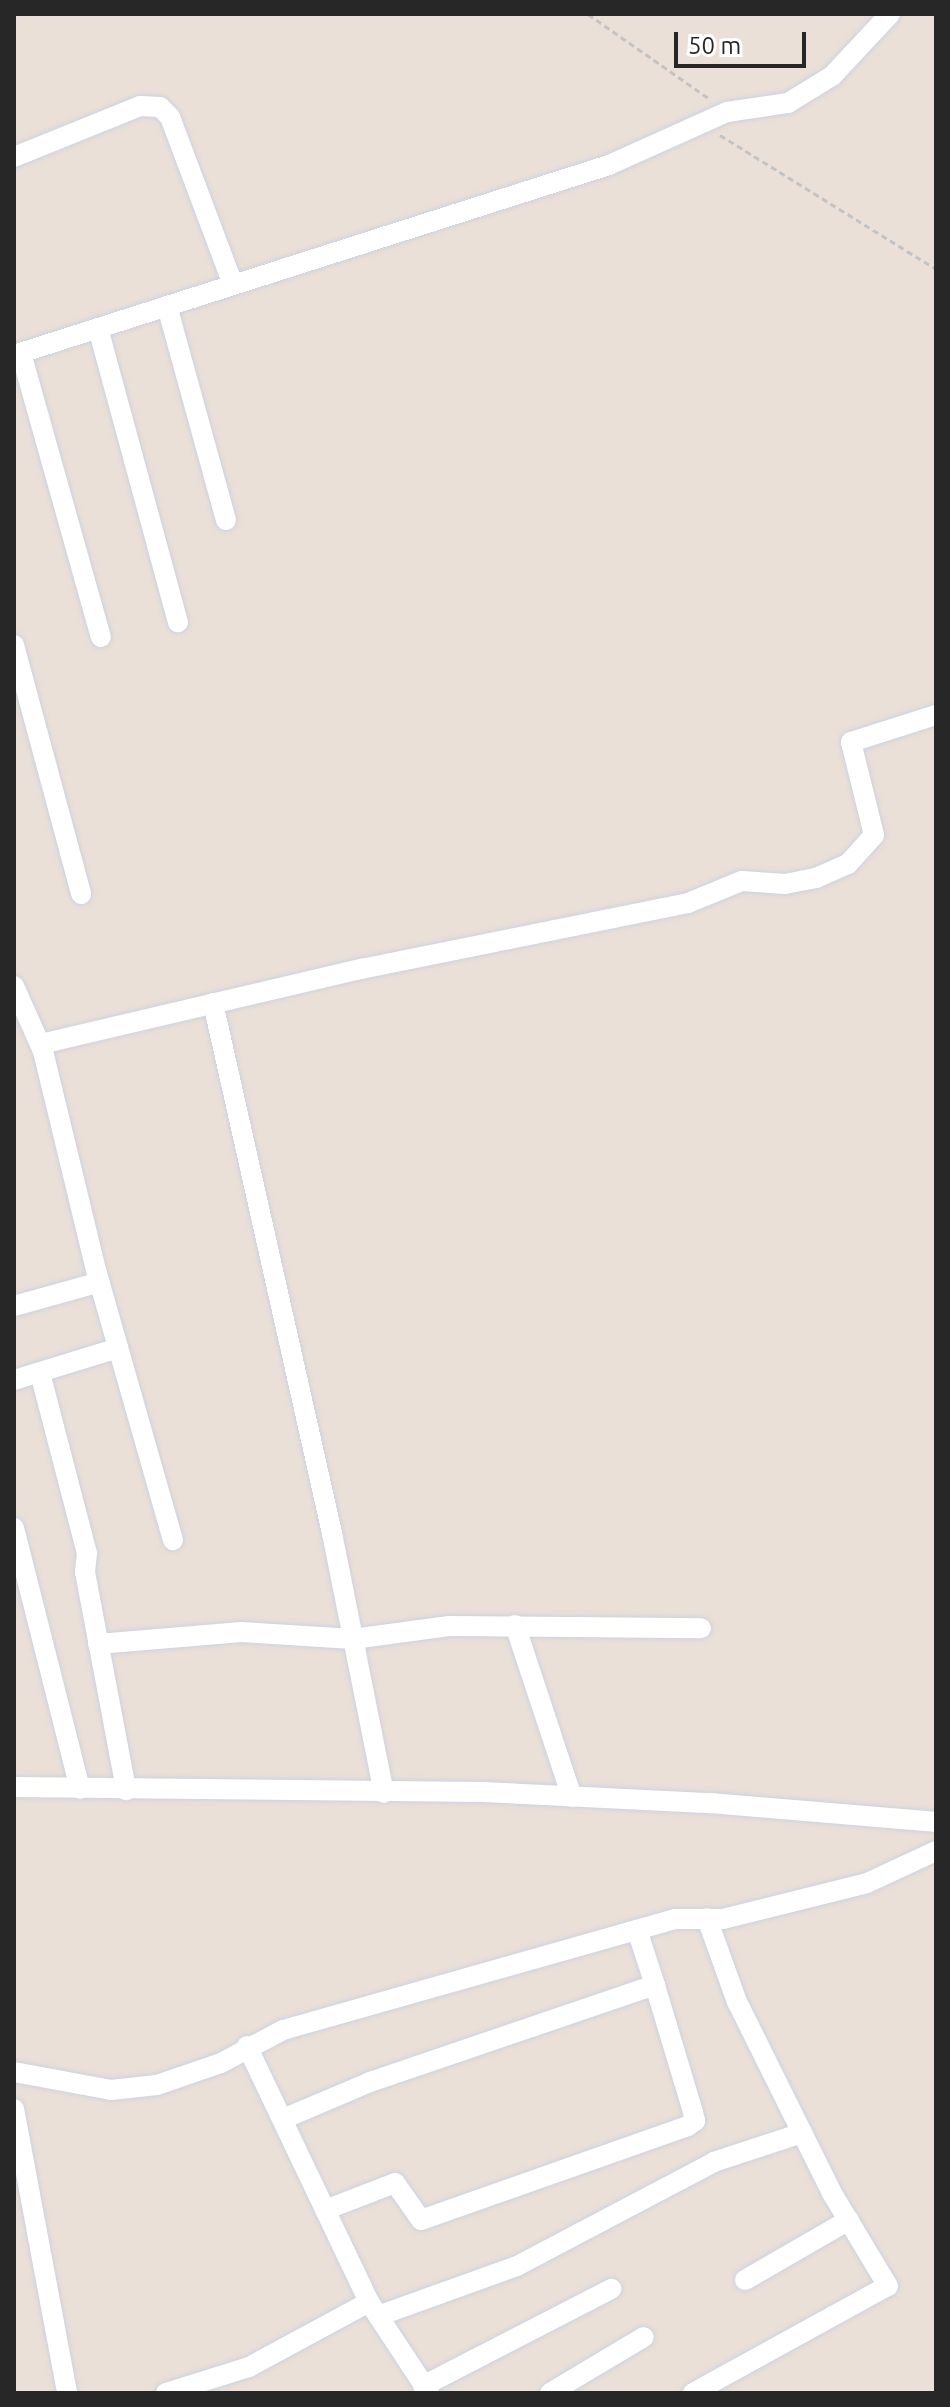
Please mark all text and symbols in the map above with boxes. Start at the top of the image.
scale bar [678,16,810,66]
text: 50 m [688,32,741,59]

